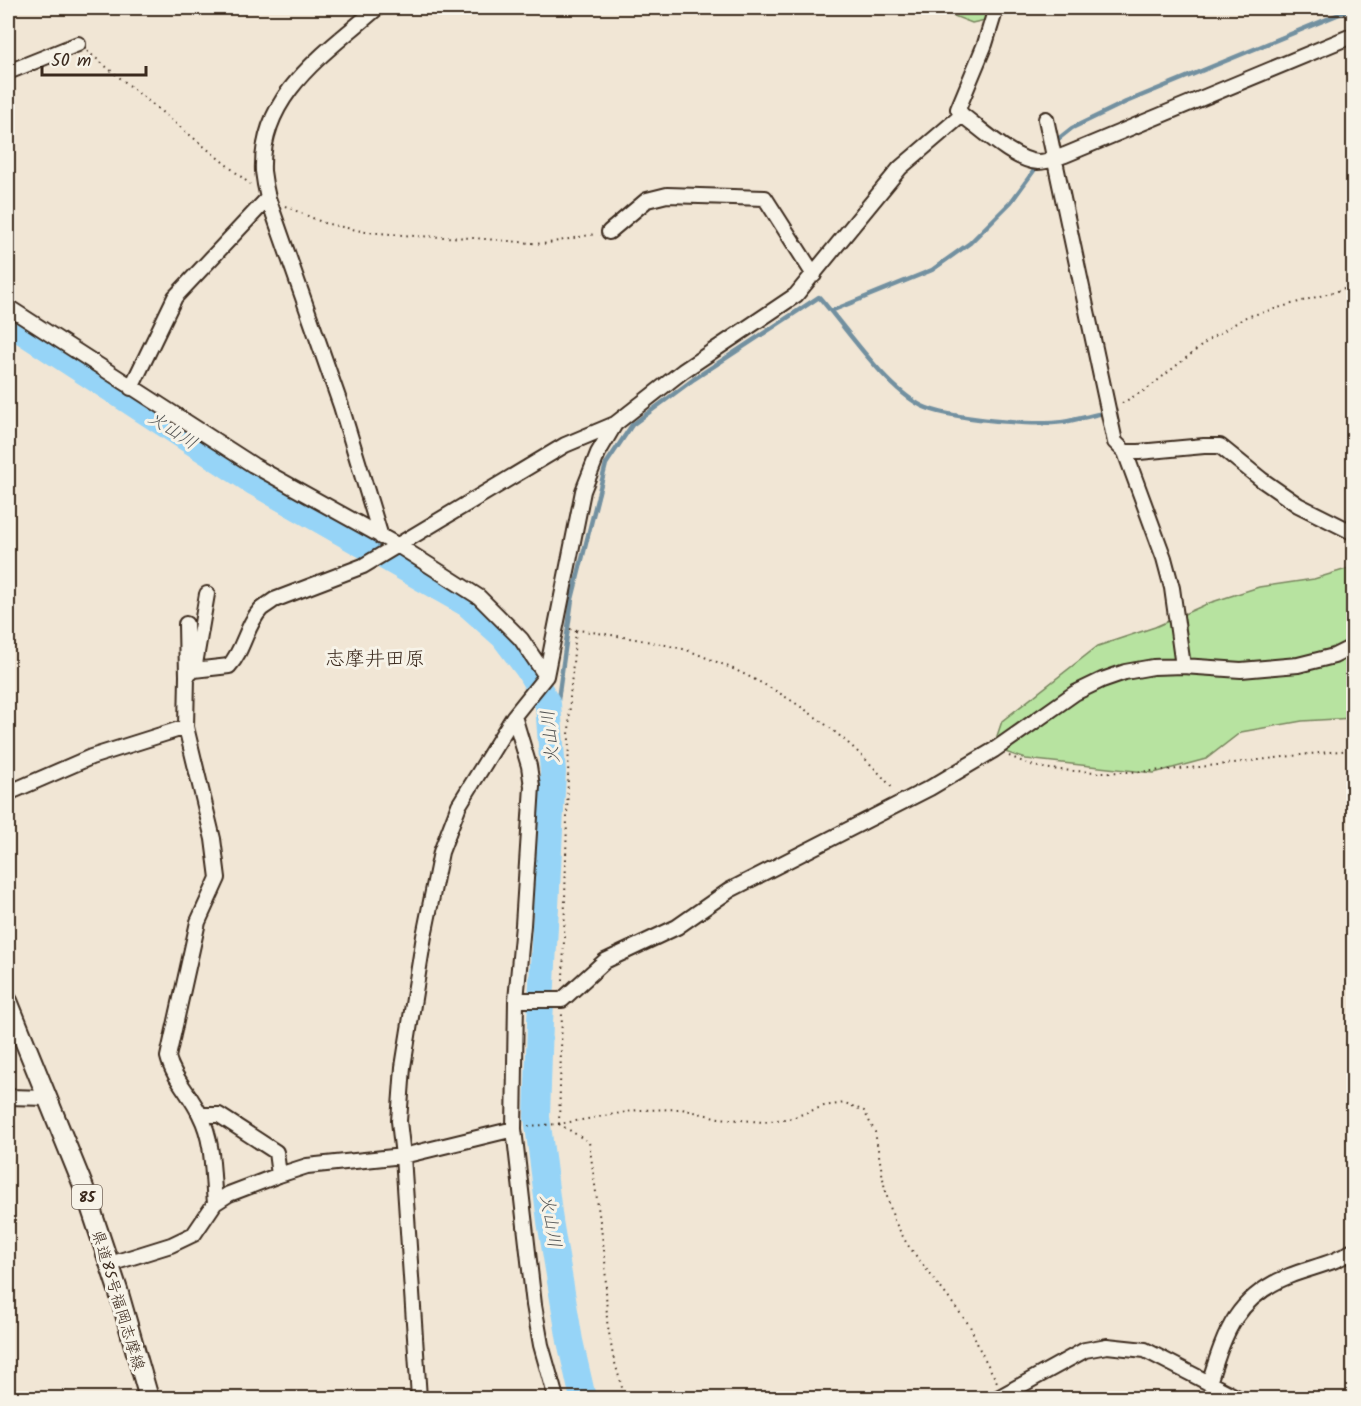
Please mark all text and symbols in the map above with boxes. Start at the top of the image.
scale bar [42,39,146,77]
text: 50 m [51,47,91,76]
water label: 火山川 [142,404,203,458]
district label: 志摩井田原 [325,644,425,676]
water label: 火山川 [534,708,569,765]
road number: 85 [72,1185,102,1209]
water label: 火山川 [531,1192,568,1250]
street label: 県道85号福岡志摩線 [84,1227,151,1374]

